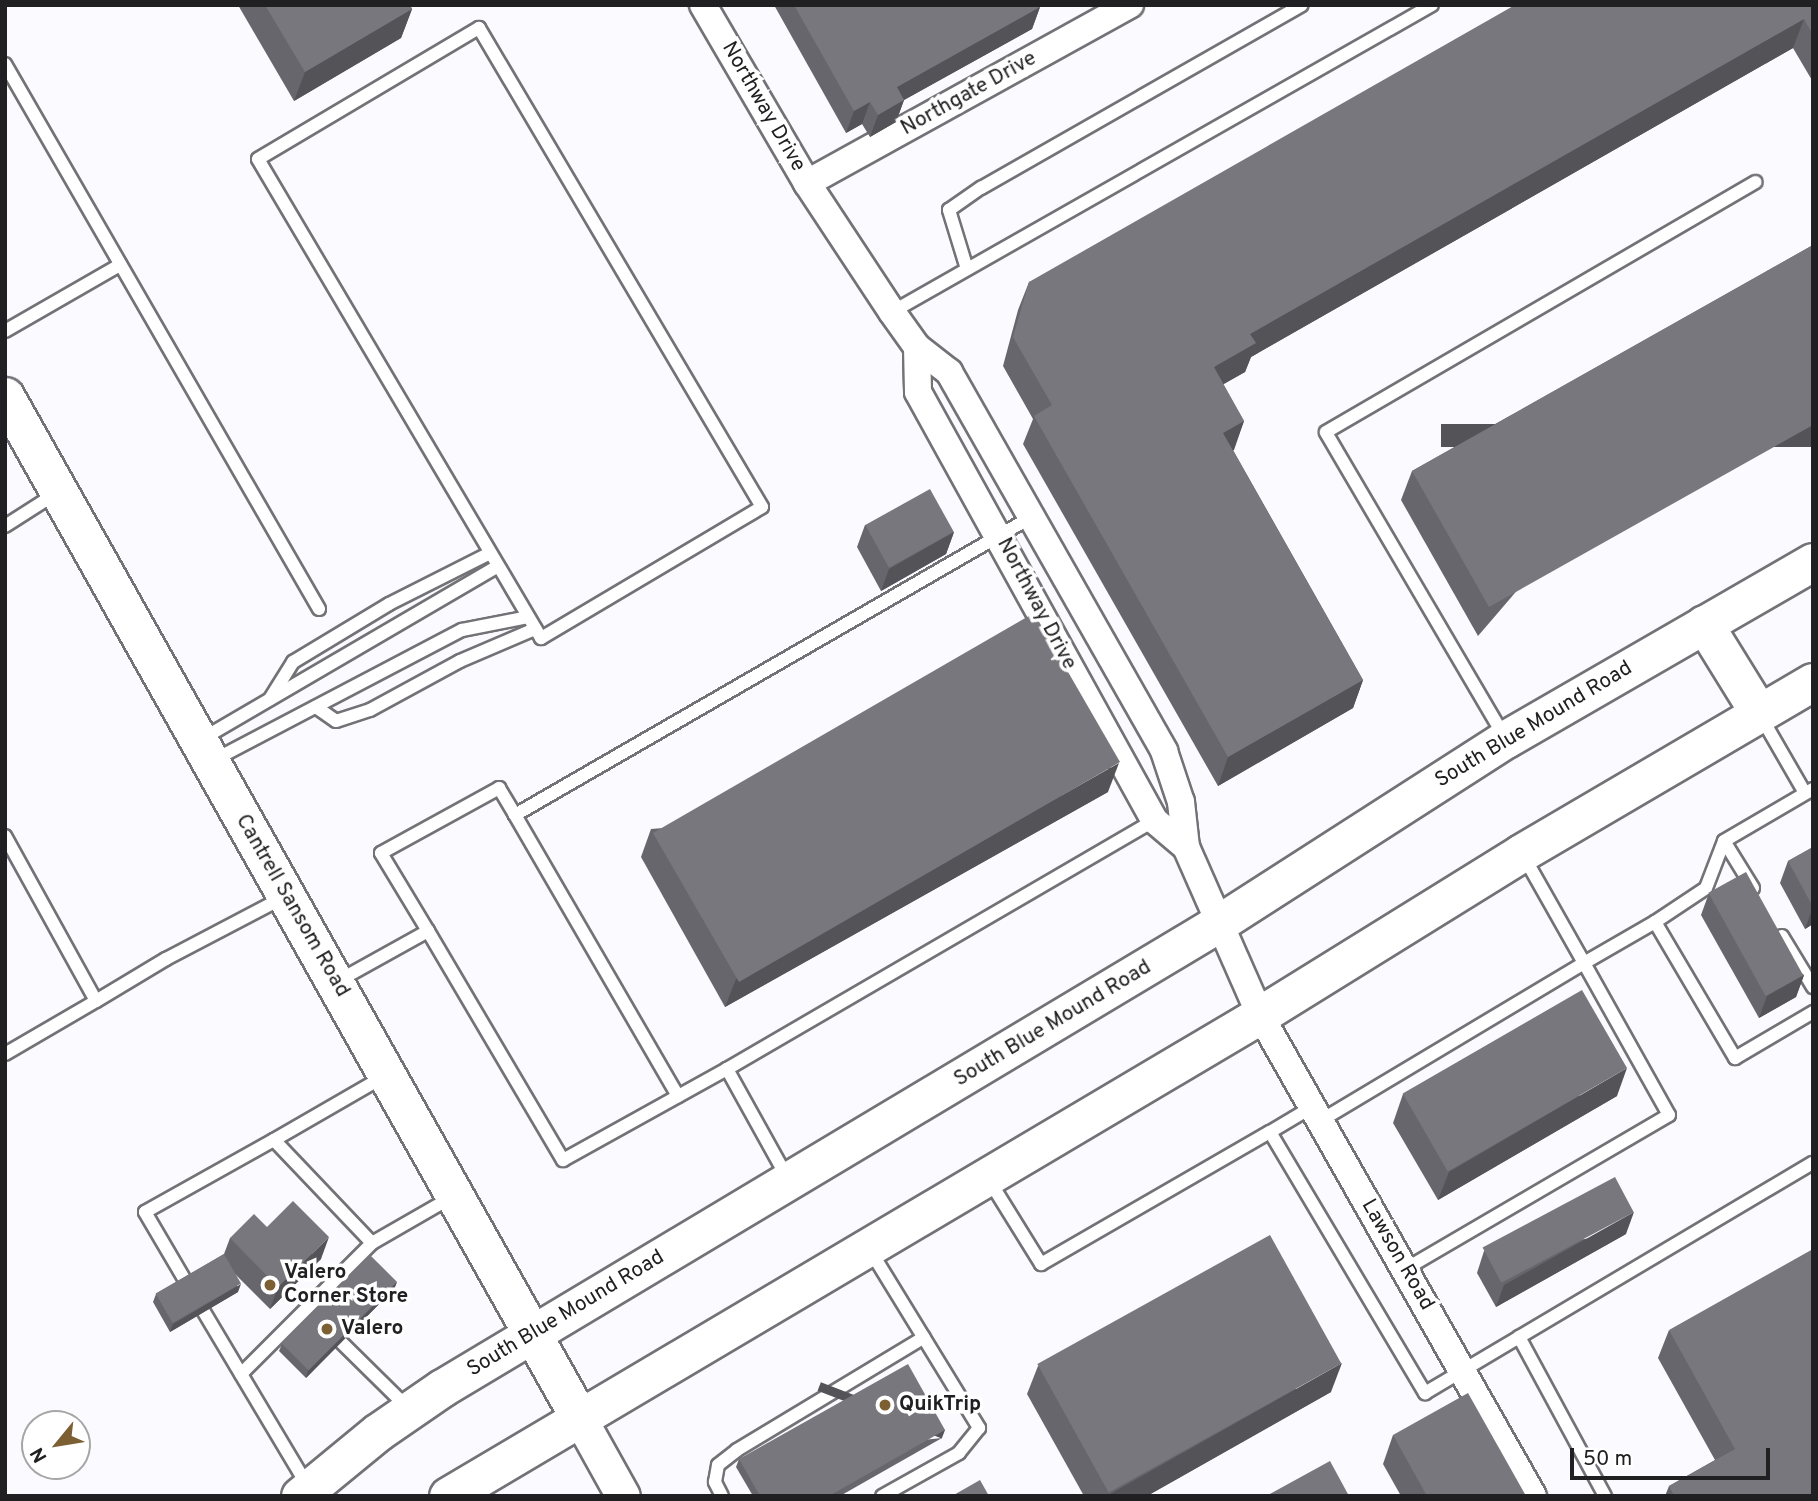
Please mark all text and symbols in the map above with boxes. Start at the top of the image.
street label: Northway Drive [716,38,810,176]
street label: Northgate Drive [897,46,1041,142]
street label: Northway Drive [991,534,1081,674]
street label: South Blue Mound Road [1431,656,1637,794]
street label: Cantrell Sansom Road [229,810,355,1002]
street label: South Blue Mound Road [950,955,1156,1093]
street label: Lawson Road [1355,1195,1439,1315]
street label: South Blue Mound Road [463,1245,669,1383]
place label: Valero Corner Store [284,1260,408,1310]
marker: Valero Corner Store [262,1277,278,1293]
place label: Valero [341,1316,403,1342]
marker: Valero [319,1321,335,1337]
place label: QuikTrip [899,1392,981,1418]
marker: QuikTrip [877,1397,893,1413]
north arrow [21,1410,91,1480]
scale bar [1573,1434,1772,1478]
text: N [26,1443,53,1466]
text: 50 m [1583,1446,1632,1473]

